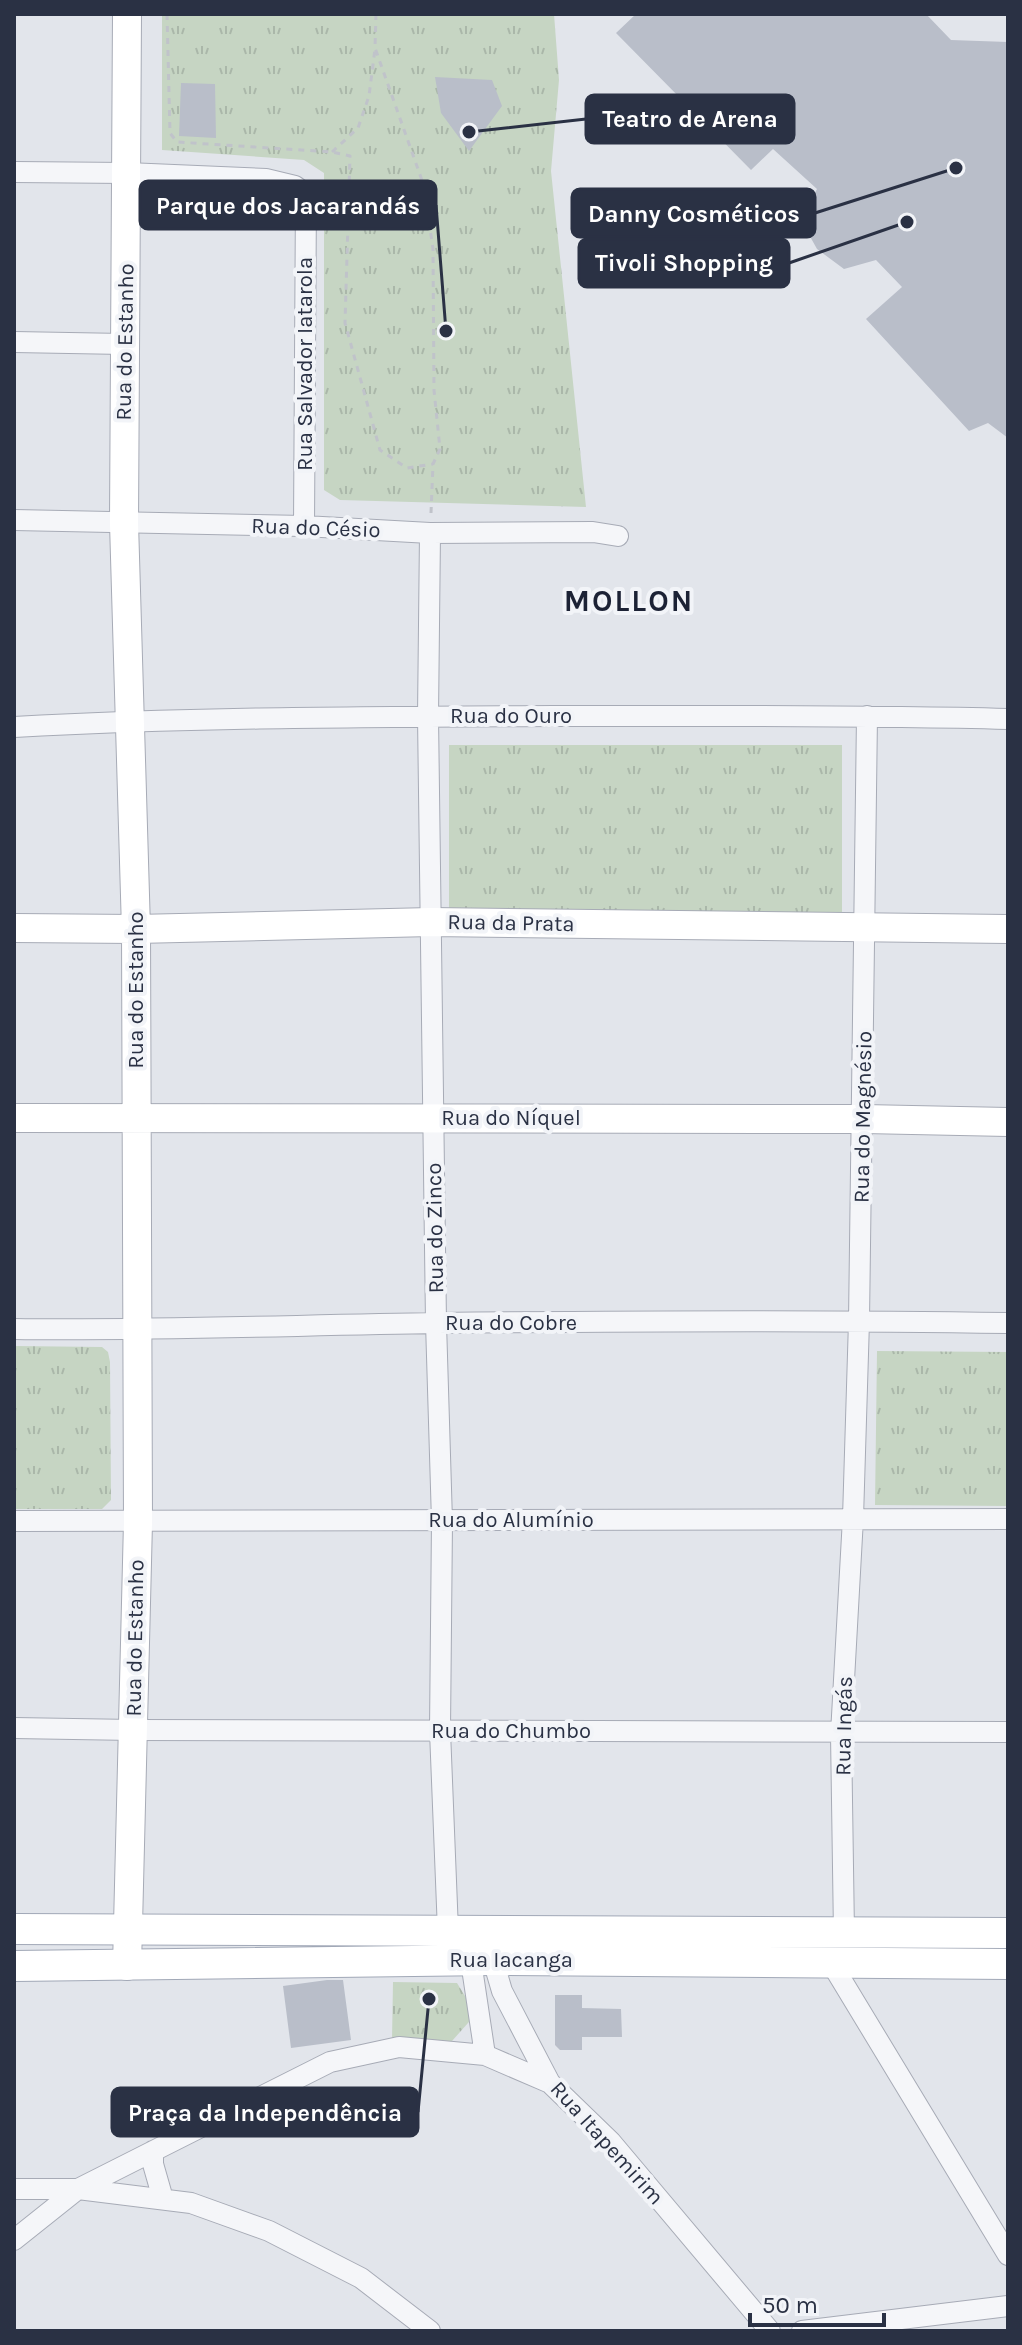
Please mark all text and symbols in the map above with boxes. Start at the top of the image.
callout: Teatro de Arena [586,95,794,143]
text: Teatro de Arena [602,105,778,133]
callout: Parque dos Jacarandás [140,181,436,229]
callout: Danny Cosméticos [572,189,815,237]
text: Parque dos Jacarandás [156,192,420,220]
text: Danny Cosméticos [588,200,800,228]
callout: Tivoli Shopping [579,239,789,287]
text: Tivoli Shopping [595,249,773,277]
street label: Rua Salvador Iatarola [292,257,318,471]
street label: Rua do Estanho [111,263,139,421]
street label: Rua do Césio [251,513,381,543]
district label: MOLLON [564,583,694,619]
street label: Rua do Ouro [450,703,572,729]
street label: Rua da Prata [447,909,575,937]
street label: Rua do Estanho [123,911,149,1069]
street label: Rua do Magnésio [848,1031,878,1203]
street label: Rua do Níquel [441,1105,581,1131]
street label: Rua do Zinco [421,1162,449,1294]
street label: Rua do Cobre [445,1310,577,1336]
street label: Rua do Alumínio [428,1507,594,1533]
street label: Rua do Estanho [121,1559,149,1717]
street label: Rua Ingás [830,1676,858,1776]
street label: Rua do Chumbo [431,1718,591,1744]
street label: Rua Iacanga [449,1947,573,1973]
street label: Rua Itapemirim [545,2076,669,2210]
callout: Praça da Independência [112,2088,418,2136]
text: Praça da Independência [128,2099,402,2127]
scale bar [750,2277,884,2327]
text: 50 m [762,2291,818,2319]

